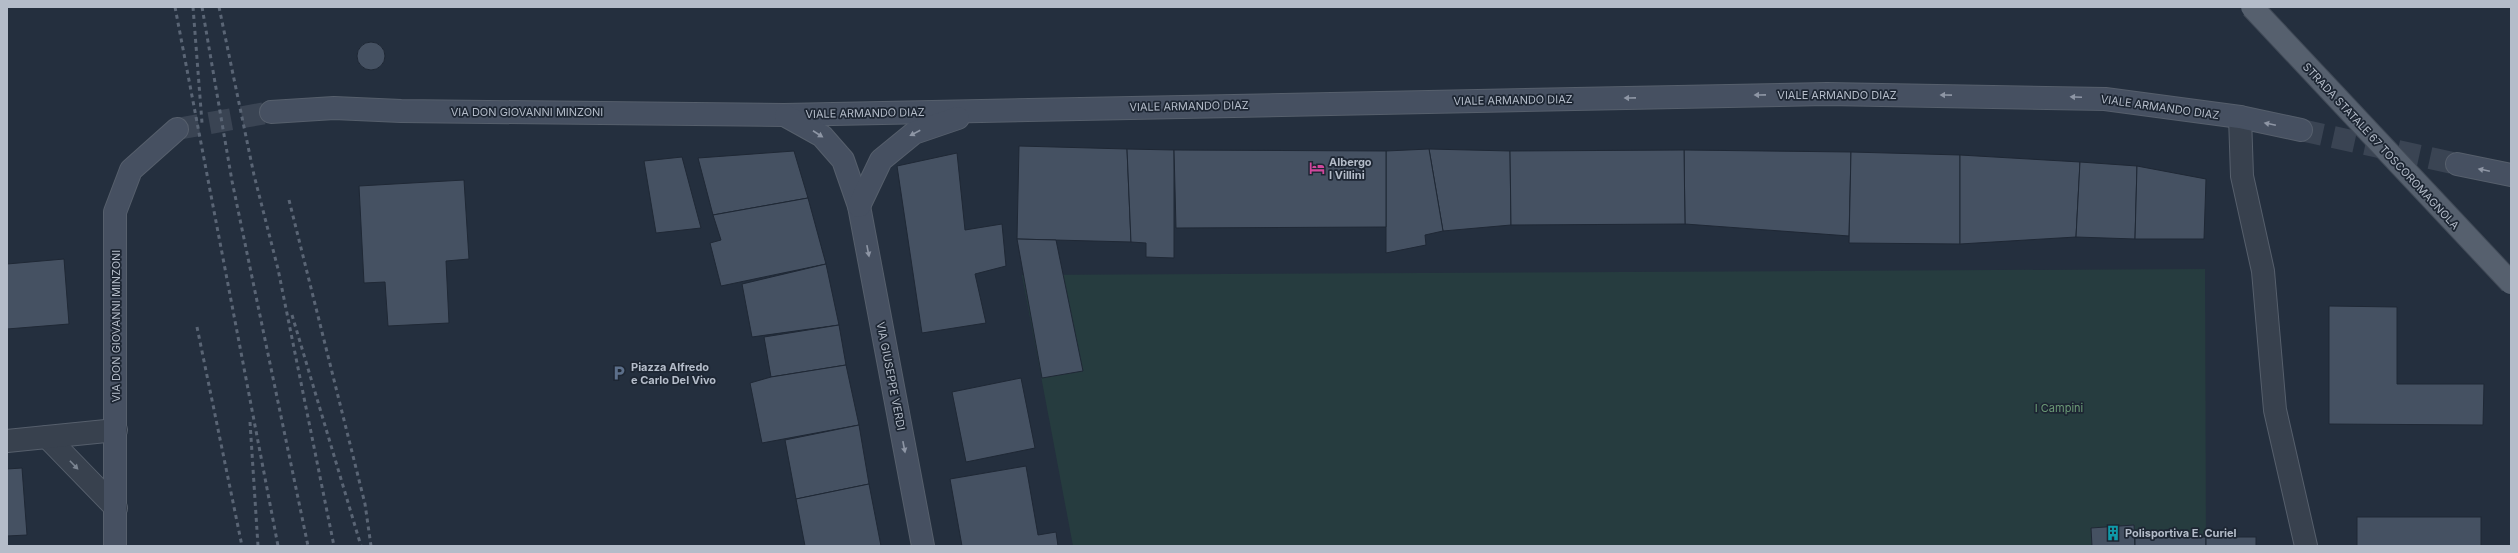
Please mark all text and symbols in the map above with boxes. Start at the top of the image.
street label: STRADA STATALE 67 TOSCOROMAGNOLA [2300,60,2462,233]
street label: VIALE ARMANDO DIAZ [1777,88,1897,102]
street label: VIALE ARMANDO DIAZ [1453,92,1573,108]
one-way arrow [1753,92,1766,98]
one-way arrow [1939,92,1952,98]
street label: VIALE ARMANDO DIAZ [2100,92,2220,122]
one-way arrow [2070,94,2082,101]
one-way arrow [1623,95,1636,101]
street label: VIALE ARMANDO DIAZ [1129,98,1249,114]
street label: VIA DON GIOVANNI MINZONI [451,105,603,119]
street label: VIALE ARMANDO DIAZ [805,105,925,121]
one-way arrow [2264,121,2276,127]
one-way arrow [813,130,824,138]
one-way arrow [909,130,921,137]
place label: Albergo I Villini [1329,155,1372,182]
hotel icon: Albergo I Villini [1308,159,1326,177]
one-way arrow [2478,166,2490,172]
one-way arrow [865,244,871,257]
street label: VIA DON GIOVANNI MINZONI [109,250,123,402]
street label: VIA GIUSEPPE VERDI [874,321,908,431]
place label: Piazza Alfredo e Carlo Del Vivo [631,360,716,387]
parking icon: Piazza Alfredo e Carlo Del Vivo [610,364,628,382]
park label: I Campini [2035,401,2083,415]
one-way arrow [902,441,908,453]
one-way arrow [69,460,79,470]
building icon: Polisportiva E. Curiel [2104,524,2122,542]
place label: Polisportiva E. Curiel [2125,526,2236,540]

